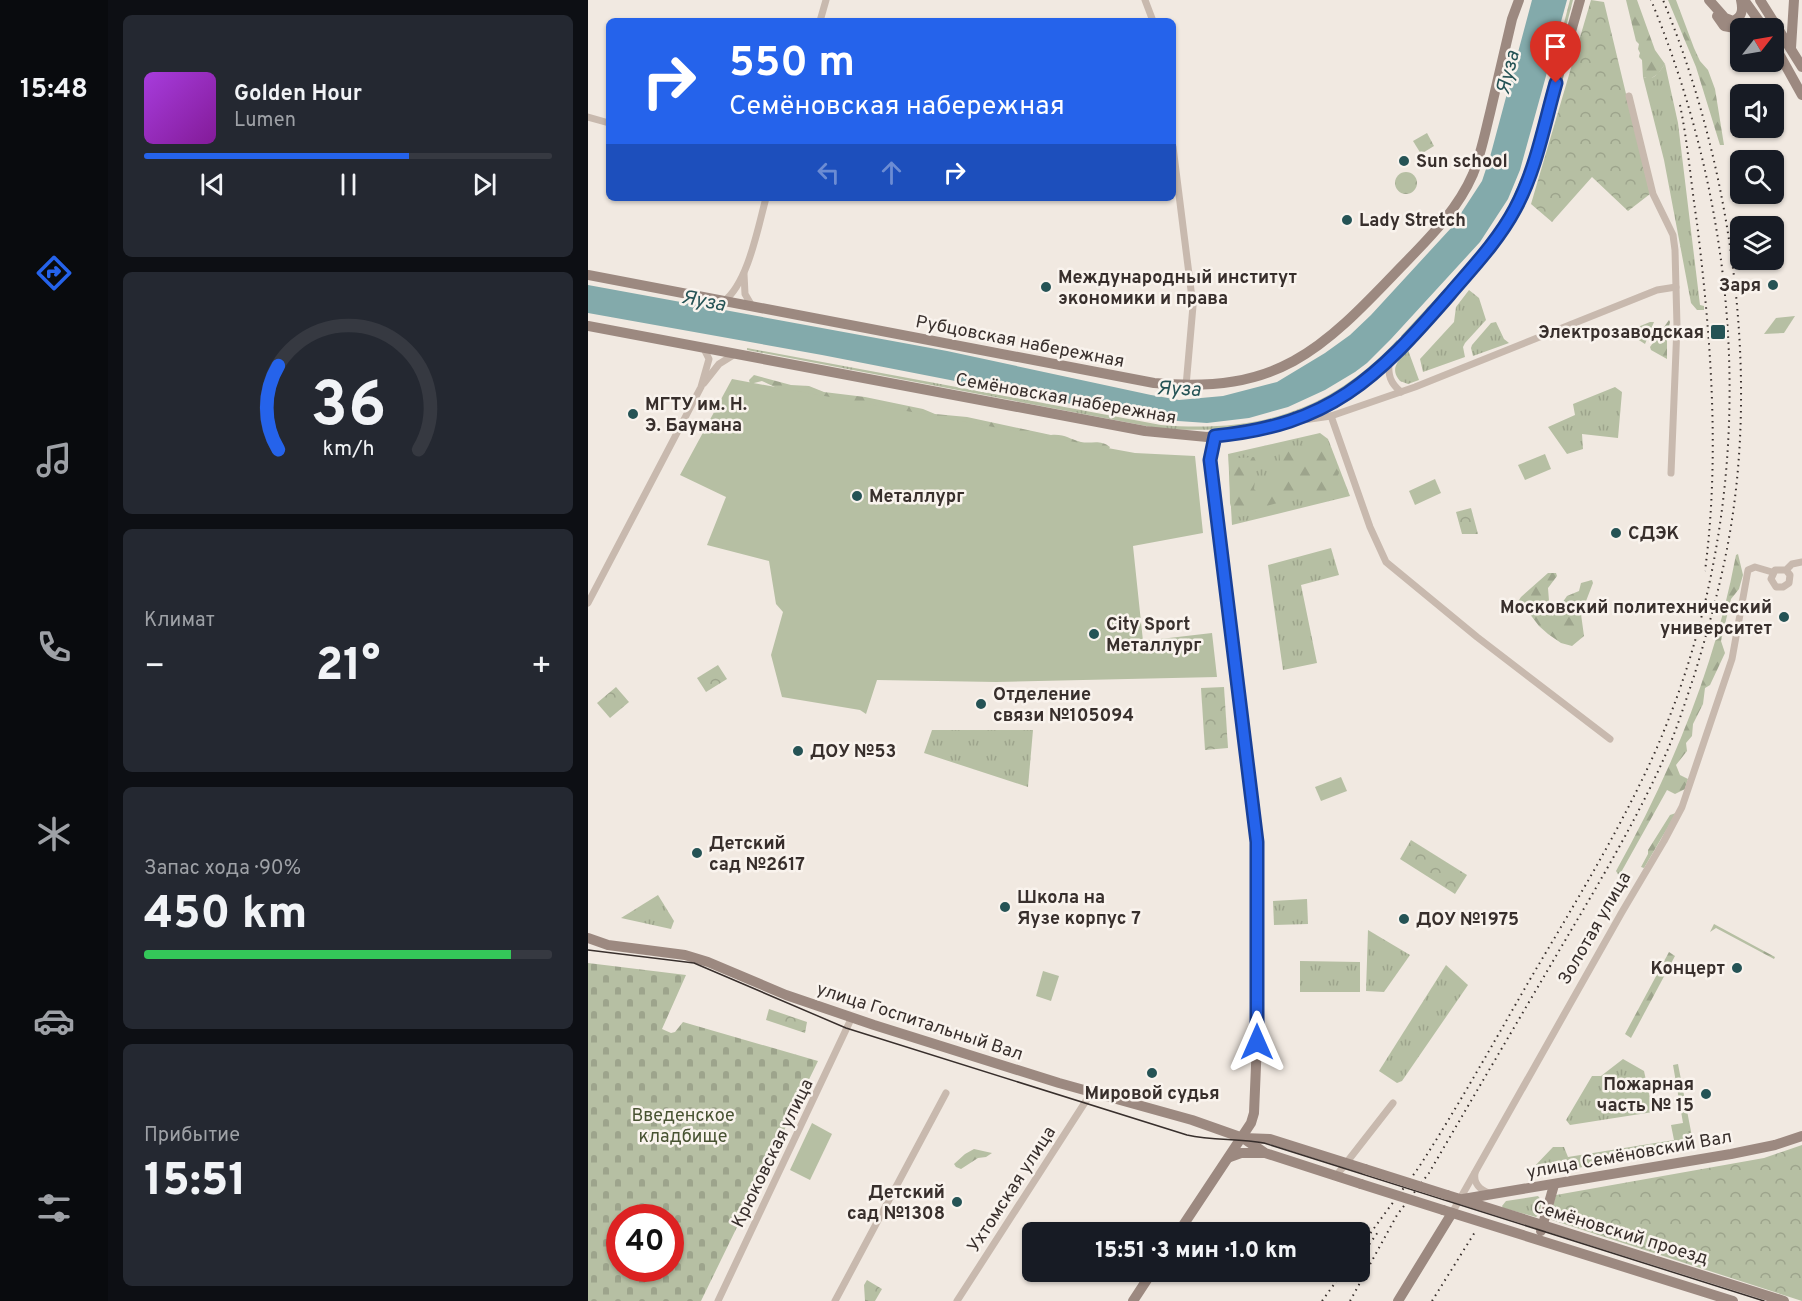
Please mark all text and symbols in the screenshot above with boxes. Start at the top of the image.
north arrow [1730,18,1784,72]
map controls [1730,18,1784,270]
pin [1530,21,1581,83]
icon: arrive [1539,30,1572,63]
text: 550 m [729,38,855,91]
icon: right [630,42,708,120]
water label: Яуза [1491,47,1527,97]
text: 15:48 [20,73,88,107]
text: Golden Hour [234,81,362,108]
button: sound [1730,84,1784,138]
text: Семёновская набережная [729,90,1065,124]
text: Lumen [234,108,296,134]
button: search [1730,150,1784,204]
place label: Sun school [1416,151,1508,174]
marker: Sun school [1397,154,1411,168]
icon: left [812,156,845,189]
icon: ahead [875,156,908,189]
icon: right [938,156,971,189]
icon: previous [196,168,229,201]
icon: pause [332,168,365,201]
icon: next [468,168,501,201]
place label: Lady Stretch [1359,210,1466,233]
marker: Lady Stretch [1340,213,1354,227]
button: layers [1730,216,1784,270]
icon: directions [33,252,75,294]
place label: Международный институт экономики и права [1058,267,1297,311]
place label: Заря [1719,275,1761,298]
marker: Заря [1766,278,1780,292]
marker: Международный институт экономики и права [1039,280,1053,294]
water label: Яуза [680,285,728,319]
street label: Рубцовская набережная [913,311,1126,374]
place label: Электрозаводская [1538,322,1704,345]
marker: Электрозаводская [1709,323,1727,341]
text: 36 [310,369,386,448]
street label: Семёновская набережная [954,369,1178,430]
water label: Яуза [1157,376,1202,404]
place label: МГТУ им. Н. Э. Баумана [645,394,747,438]
marker: МГТУ им. Н. Э. Баумана [626,407,640,421]
text: km/h [322,437,374,464]
icon: music [33,439,75,481]
place label: Металлург [869,486,964,509]
marker: Металлург [850,489,864,503]
place label: СДЭК [1628,523,1680,546]
marker: СДЭК [1609,526,1623,540]
place label: Московский политехнический университет [1500,597,1773,641]
text: Климат [144,608,215,634]
marker: Московский политехнический университет [1777,610,1791,624]
place label: City Sport Металлург [1106,614,1201,658]
icon: phone [33,626,75,668]
marker: City Sport Металлург [1087,627,1101,641]
text: 21° [316,639,380,696]
text: − [144,647,165,689]
text: + [531,647,552,689]
place label: Отделение связи №105094 [993,684,1134,728]
marker: Отделение связи №105094 [974,697,988,711]
place label: ДОУ №53 [810,741,896,764]
marker: ДОУ №53 [791,744,805,758]
icon: climate [33,813,75,855]
place label: Детский сад №2617 [709,833,805,877]
marker: Детский сад №2617 [690,846,704,860]
text: Запас хода · 90% [144,856,301,882]
street label: Золотая улица [1554,868,1637,989]
text: 450 km [144,887,307,944]
place label: Школа на Яузе корпус 7 [1017,887,1141,931]
marker: Школа на Яузе корпус 7 [998,900,1012,914]
place label: ДОУ №1975 [1416,909,1519,932]
marker: ДОУ №1975 [1397,912,1411,926]
place label: Концерт [1650,958,1726,981]
marker: Концерт [1730,961,1744,975]
street label: улица Госпитальный Вал [813,978,1026,1067]
icon: car [33,1000,75,1042]
position arrow [1225,1010,1289,1074]
marker: Мировой судья [1145,1066,1159,1080]
place label: Пожарная часть № 15 [1596,1074,1694,1118]
street label: Крюковская улица [727,1076,819,1232]
place label: Мировой судья [1085,1083,1219,1106]
marker: Пожарная часть № 15 [1699,1087,1713,1101]
park label: Введенское кладбище [631,1105,735,1149]
street label: Ухтомская улица [963,1122,1062,1257]
text: Прибытие [144,1123,240,1149]
street label: улица Семёновский Вал [1525,1126,1734,1185]
text: 15:51 [144,1154,247,1211]
place label: Детский сад №1308 [847,1182,945,1226]
icon: filters [33,1187,75,1229]
marker: Детский сад №1308 [950,1195,964,1209]
street label: Семёновский проезд [1530,1196,1711,1271]
speed limit sign: 40 [606,1204,684,1282]
text: 15:51 · 3 мин · 1.0 km [1095,1238,1297,1265]

